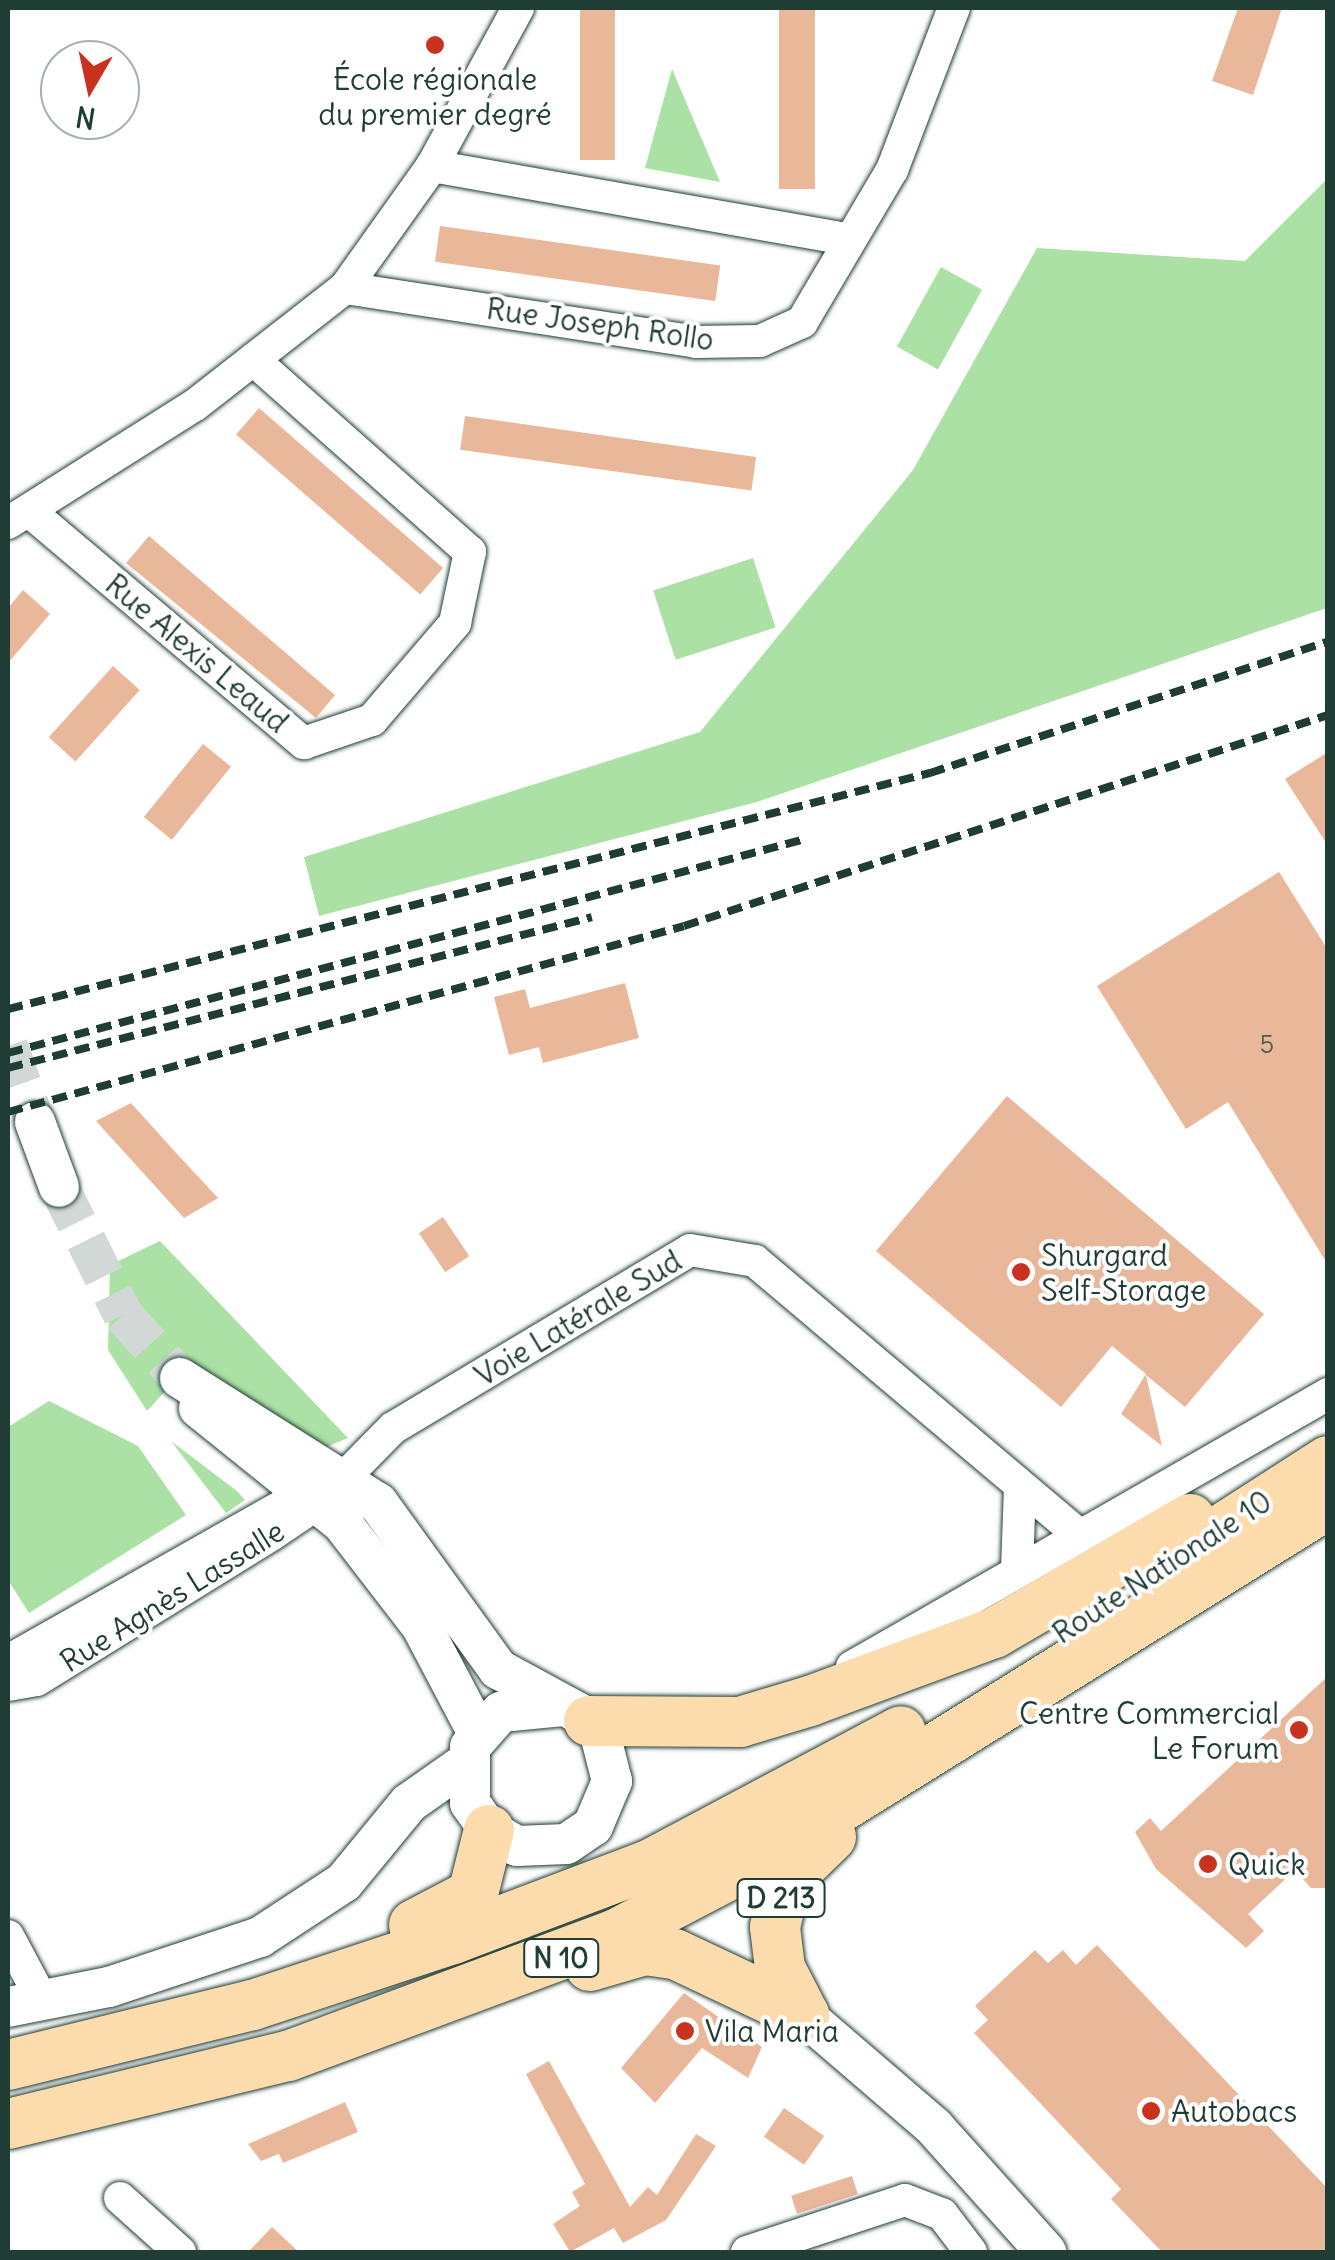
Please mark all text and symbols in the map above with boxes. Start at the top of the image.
marker: École régionale du premier degré [424,34,446,56]
north arrow [40,40,140,140]
place label: École régionale du premier degré [318,61,552,132]
text: N [73,98,98,137]
street label: Rue Joseph Rollo [484,290,716,358]
street label: Rue Alexis Leaud [98,566,296,740]
house number: 5 [1260,1029,1274,1059]
place label: Shurgard Self-Storage [1041,1237,1206,1308]
street label: Voie Latérale Sud [468,1242,688,1394]
marker: Shurgard Self-Storage [1010,1261,1032,1283]
street label: Route Nationale 10 [1046,1483,1278,1651]
street label: Rue Agnès Lassalle [53,1513,291,1679]
place label: Centre Commercial Le Forum [1019,1695,1279,1766]
marker: Centre Commercial Le Forum [1288,1719,1310,1741]
place label: Quick [1228,1846,1305,1882]
marker: Quick [1197,1853,1219,1875]
road number: D 213 [736,1875,826,1921]
road number: N 10 [521,1935,601,1981]
place label: Vila Maria [705,2013,839,2049]
marker: Vila Maria [674,2020,696,2042]
place label: Autobacs [1171,2093,1297,2129]
marker: Autobacs [1140,2100,1162,2122]

